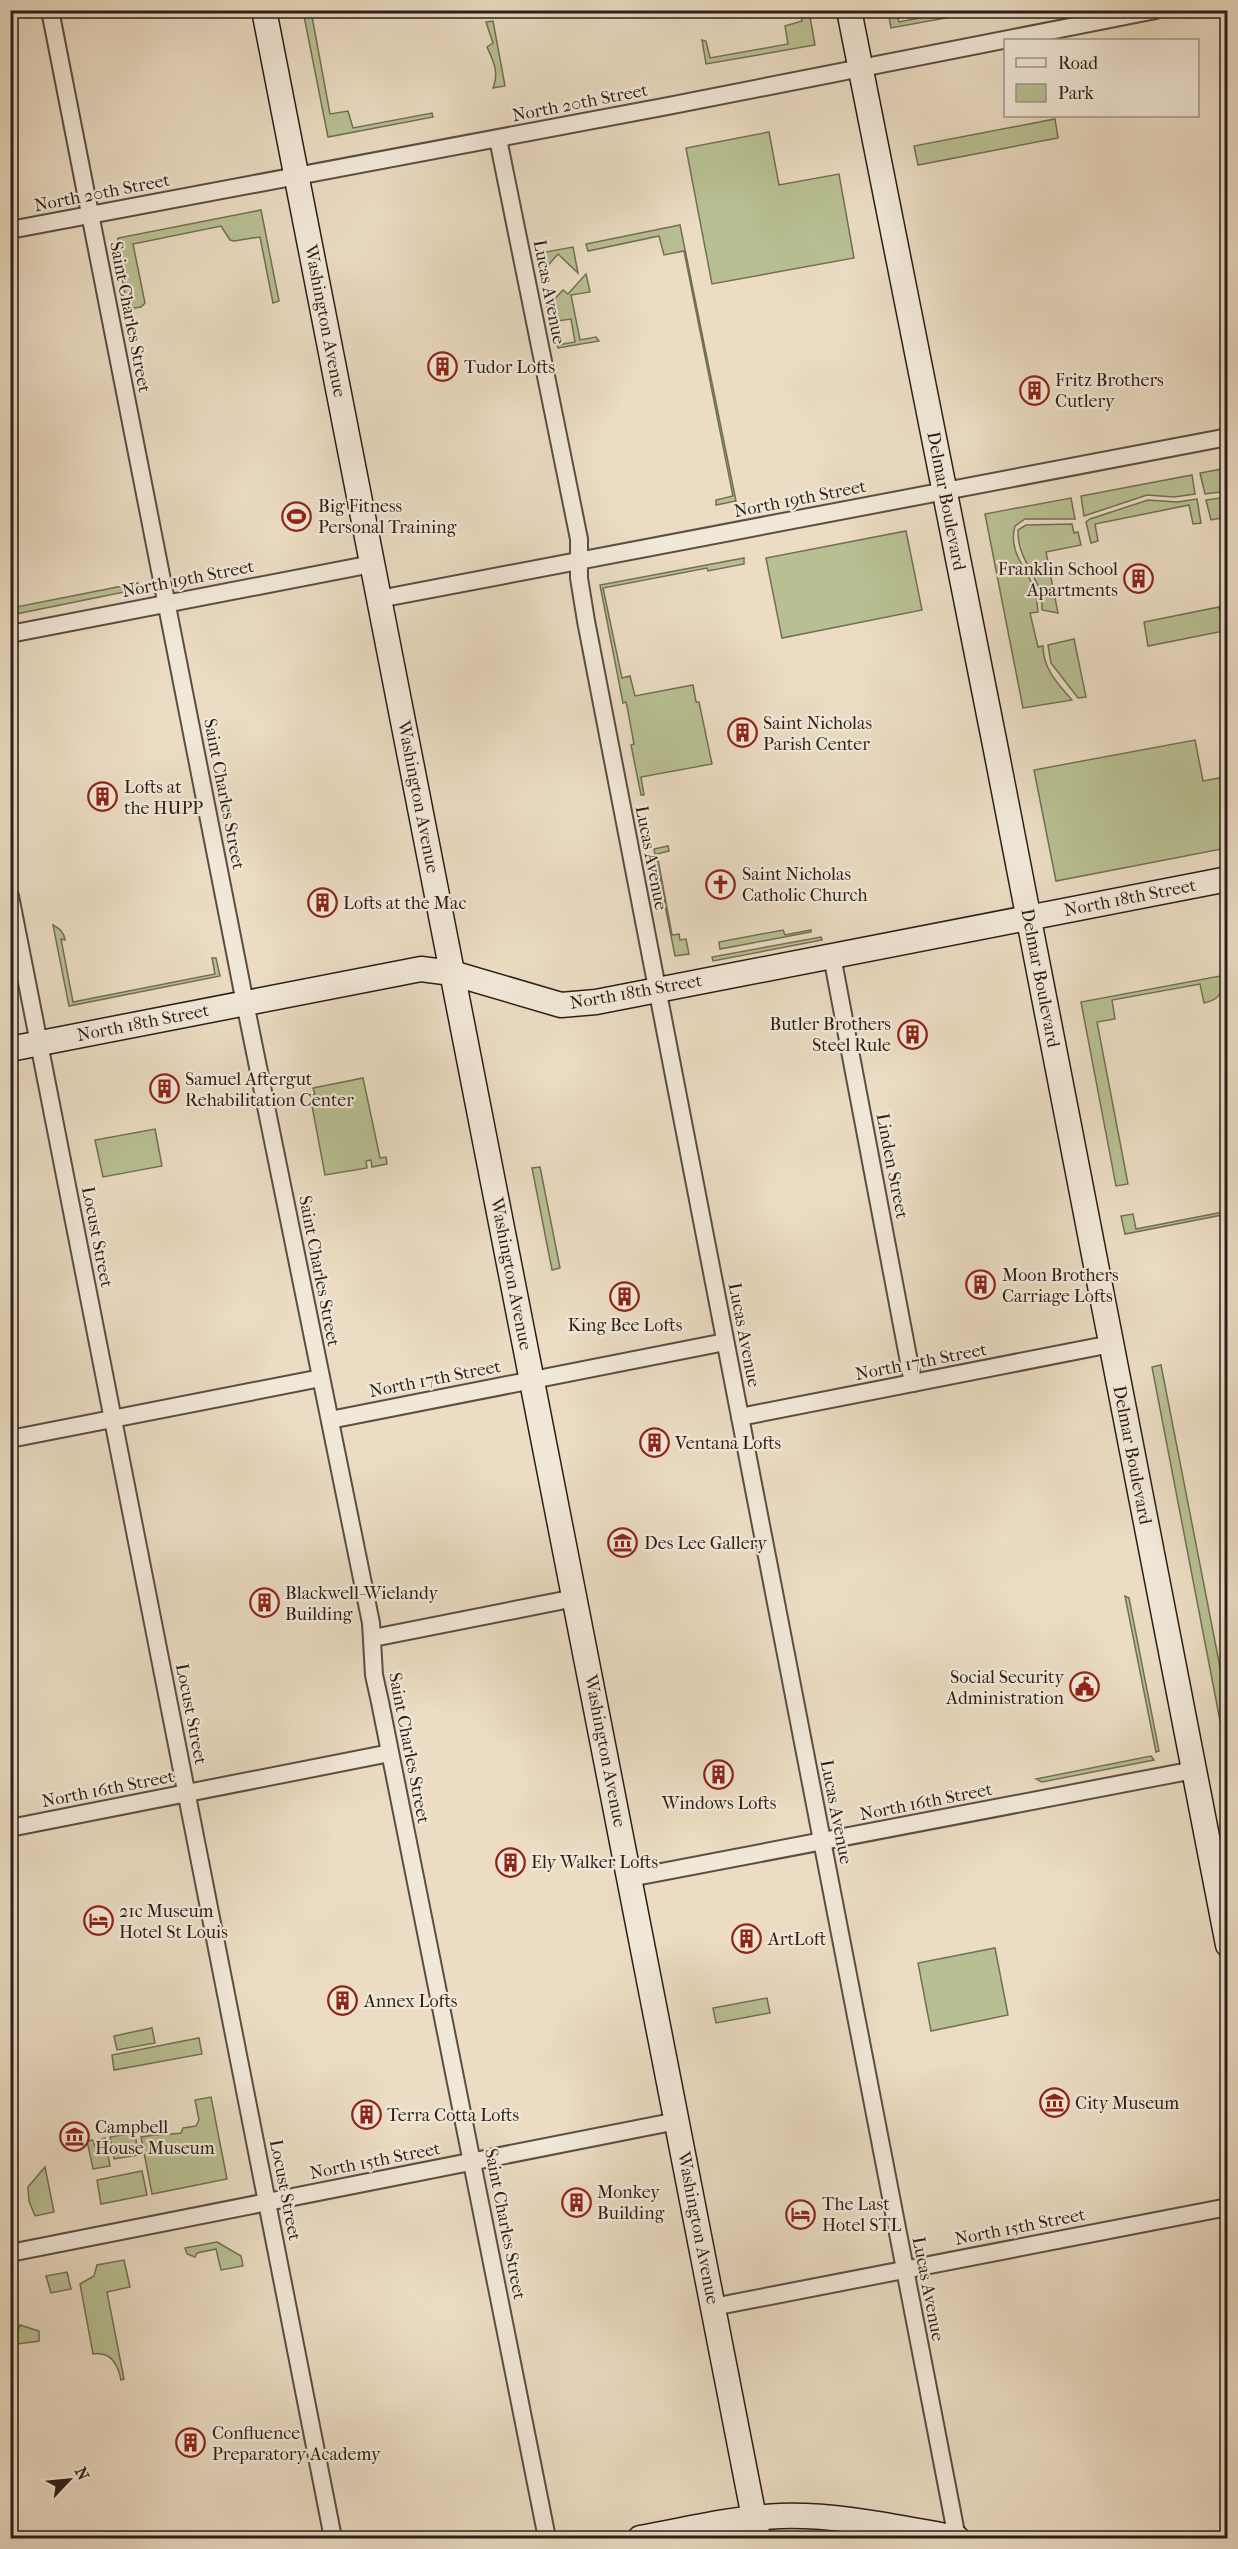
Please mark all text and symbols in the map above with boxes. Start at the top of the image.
legend [1004,39,1199,117]
text: Road [1058,53,1098,74]
street label: North 20th Street [510,79,650,126]
text: Park [1058,83,1095,104]
street label: North 20th Street [32,169,172,216]
street label: Lucas Avenue [529,238,569,346]
street label: Saint Charles Street [105,240,155,395]
street label: Washington Avenue [300,242,350,399]
building icon: Tudor Lofts [427,351,459,383]
place label: Tudor Lofts [464,357,555,378]
place label: Fritz Brothers Cutlery [1055,370,1164,412]
building icon: Fritz Brothers Cutlery [1018,374,1050,406]
street label: Delmar Boulevard [922,430,970,572]
street label: North 19th Street [732,476,868,522]
place label: Big Fitness Personal Training [318,496,457,538]
sports icon: Big Fitness Personal Training [281,500,313,532]
street label: North 19th Street [120,556,256,602]
place label: Franklin School Apartments [998,559,1118,601]
building icon: Franklin School Apartments [1123,563,1155,595]
place label: Saint Nicholas Parish Center [763,713,872,755]
street label: Saint Charles Street [199,717,249,872]
building icon: Saint Nicholas Parish Center [726,717,758,749]
street label: Washington Avenue [393,718,443,875]
place label: Lofts at the HUPP [124,777,203,819]
building icon: Lofts at the HUPP [87,781,119,813]
street label: Lucas Avenue [631,804,671,912]
place label: Saint Nicholas Catholic Church [742,864,868,906]
church icon: Saint Nicholas Catholic Church [705,868,737,900]
street label: North 18th Street [1062,875,1198,921]
building icon: Lofts at the Mac [306,887,338,919]
place label: Lofts at the Mac [343,893,466,914]
street label: Delmar Boulevard [1016,907,1064,1049]
street label: North 18th Street [568,970,704,1014]
street label: North 18th Street [75,1000,211,1046]
place label: Butler Brothers Steel Rule [770,1014,891,1056]
building icon: Butler Brothers Steel Rule [896,1018,928,1050]
place label: Samuel Aftergut Rehabilitation Center [185,1069,354,1111]
building icon: Samuel Aftergut Rehabilitation Center [148,1073,180,1105]
street label: Linden Street [871,1111,913,1221]
street label: Locust Street [77,1185,117,1290]
street label: Saint Charles Street [294,1194,344,1349]
street label: Washington Avenue [486,1195,536,1352]
place label: Moon Brothers Carriage Lofts [1002,1265,1119,1307]
building icon: Moon Brothers Carriage Lofts [965,1269,997,1301]
building icon: King Bee Lofts [609,1280,641,1312]
street label: Lucas Avenue [724,1281,764,1389]
place label: King Bee Lofts [568,1315,683,1336]
street label: North 17th Street [853,1339,989,1385]
street label: North 17th Street [367,1356,503,1402]
street label: Delmar Boulevard [1108,1384,1156,1526]
building icon: Ventana Lofts [638,1427,670,1459]
place label: Ventana Lofts [674,1433,782,1454]
museum icon: Des Lee Gallery [607,1527,639,1559]
place label: Des Lee Gallery [644,1533,768,1554]
place label: Blackwell-Wielandy Building [285,1583,440,1625]
building icon: Blackwell-Wielandy Building [248,1587,280,1619]
street label: Locust Street [171,1662,211,1767]
place label: Social Security Administration [945,1667,1065,1709]
street label: Saint Charles Street [384,1671,434,1826]
public building icon: Social Security Administration [1069,1671,1101,1703]
street label: Washington Avenue [580,1672,630,1829]
building icon: Windows Lofts [703,1758,735,1790]
street label: Lucas Avenue [816,1758,856,1866]
street label: North 16th Street [40,1766,177,1812]
street label: North 16th Street [858,1779,995,1825]
place label: Windows Lofts [661,1793,777,1814]
building icon: Ely Walker Lofts [494,1846,526,1878]
place label: Ely Walker Lofts [531,1852,659,1873]
place label: 21c Museum Hotel St Louis [119,1901,228,1943]
hotel icon: 21c Museum Hotel St Louis [82,1905,114,1937]
building icon: ArtLoft [731,1923,763,1955]
place label: ArtLoft [767,1929,827,1950]
building icon: Annex Lofts [327,1985,359,2017]
place label: Annex Lofts [363,1991,458,2012]
museum icon: City Museum [1038,2087,1070,2119]
place label: City Museum [1075,2093,1179,2114]
building icon: Terra Cotta Lofts [350,2099,382,2131]
place label: Terra Cotta Lofts [387,2105,520,2126]
place label: Campbell House Museum [95,2117,215,2159]
museum icon: Campbell House Museum [58,2121,90,2153]
street label: Locust Street [265,2138,305,2243]
street label: North 15th Street [308,2138,443,2184]
street label: Saint Charles Street [480,2147,530,2302]
street label: Washington Avenue [673,2149,723,2306]
place label: Monkey Building [597,2182,665,2224]
building icon: Monkey Building [560,2186,592,2218]
place label: The Last Hotel STL [822,2194,902,2236]
hotel icon: The Last Hotel STL [785,2198,817,2230]
street label: North 15th Street [953,2204,1088,2250]
street label: Lucas Avenue [908,2235,948,2343]
place label: Confluence Preparatory Academy [212,2423,382,2465]
building icon: Confluence Preparatory Academy [175,2427,207,2459]
north arrow [39,2450,99,2510]
text: N [71,2464,94,2484]

